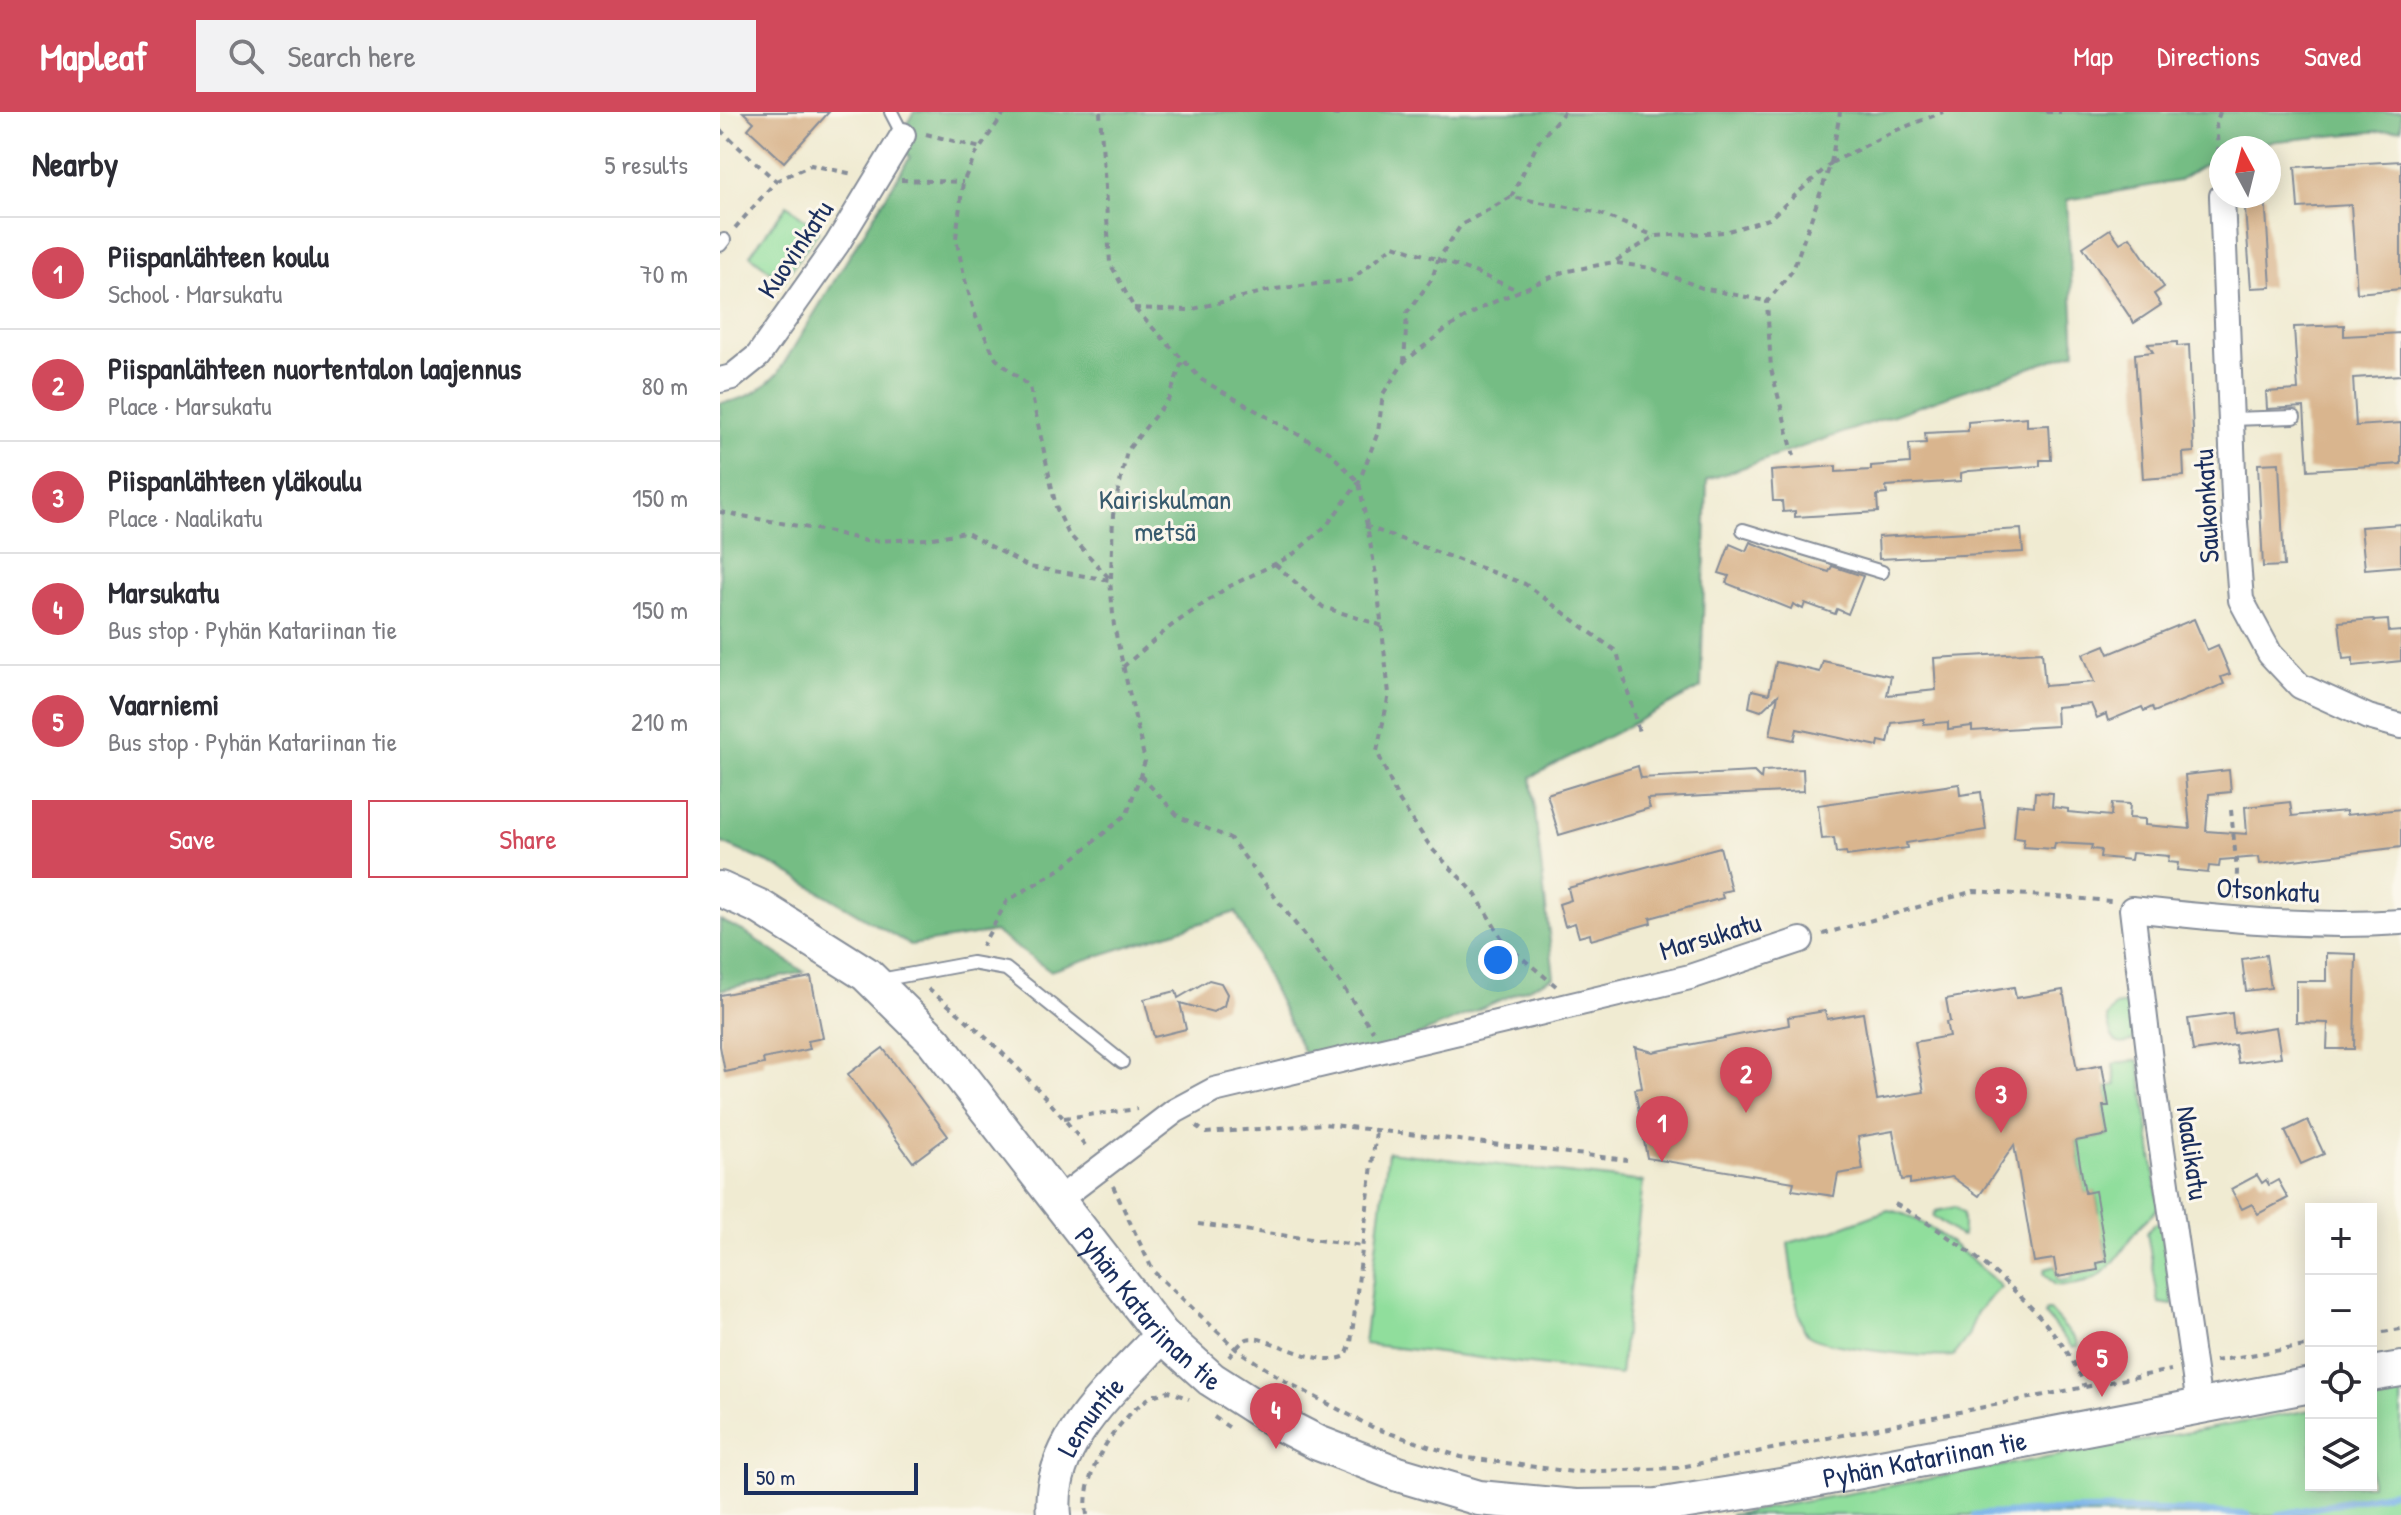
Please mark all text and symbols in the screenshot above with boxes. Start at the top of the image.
search box [196,20,756,92]
text: Mapleaf [40,30,148,82]
icon: search [224,34,268,78]
text: Search here [288,36,416,76]
text: Map [2073,37,2113,75]
text: Directions [2157,37,2260,75]
text: Saved [2304,37,2361,75]
north arrow [2209,136,2281,208]
text: Nearby [32,141,118,187]
text: 5 results [604,147,688,182]
street label: Kuovinkatu [748,192,842,306]
text: Piispanlähteen koulu [108,236,329,276]
text: 1 [53,256,63,291]
text: 70 m [640,256,688,291]
text: School · Marsukatu [108,276,282,311]
text: Piispanlähteen nuortentalon laajennus [108,348,521,388]
text: 2 [52,368,64,403]
text: 80 m [641,368,688,403]
text: Place · Marsukatu [108,388,272,423]
street label: Saukonkatu [2184,448,2228,564]
text: Piispanlähteen yläkoulu [108,460,362,500]
text: 3 [52,480,64,515]
text: 150 m [632,480,688,515]
park label: Kairiskulman metsä [1099,480,1231,550]
text: Place · Naalikatu [108,500,263,535]
text: Marsukatu [108,572,219,612]
text: 4 [53,592,63,627]
text: 150 m [632,592,688,627]
text: Bus stop · Pyhän Katariinan tie [108,612,397,647]
text: Vaarniemi [108,684,219,724]
text: 5 [53,704,64,739]
text: 210 m [631,704,688,739]
text: Bus stop · Pyhän Katariinan tie [108,724,397,759]
button: Save [32,800,352,878]
button: Share [368,800,688,878]
street label: Otsonkatu [2215,868,2321,912]
street label: Marsukatu [1655,903,1765,969]
your location [1478,940,1518,980]
pin: 2 [1720,1047,1772,1113]
pin: 3 [1975,1067,2027,1133]
pin: 1 [1636,1096,1688,1162]
street label: Naalikatu [2168,1104,2218,1202]
map controls [2305,1203,2377,1491]
button: + [2305,1203,2377,1275]
street label: Pyhän Katariinan tie [1066,1219,1229,1400]
button: − [2305,1275,2377,1347]
pin: 5 [2076,1331,2128,1397]
button: locate [2305,1347,2377,1419]
street label: Lemuntie [1047,1368,1132,1463]
pin: 4 [1250,1383,1302,1449]
button: layers [2305,1419,2377,1491]
street label: Pyhän Katariinan tie [1820,1421,2030,1497]
scale bar [744,1459,918,1495]
text: 50 m [756,1462,795,1492]

